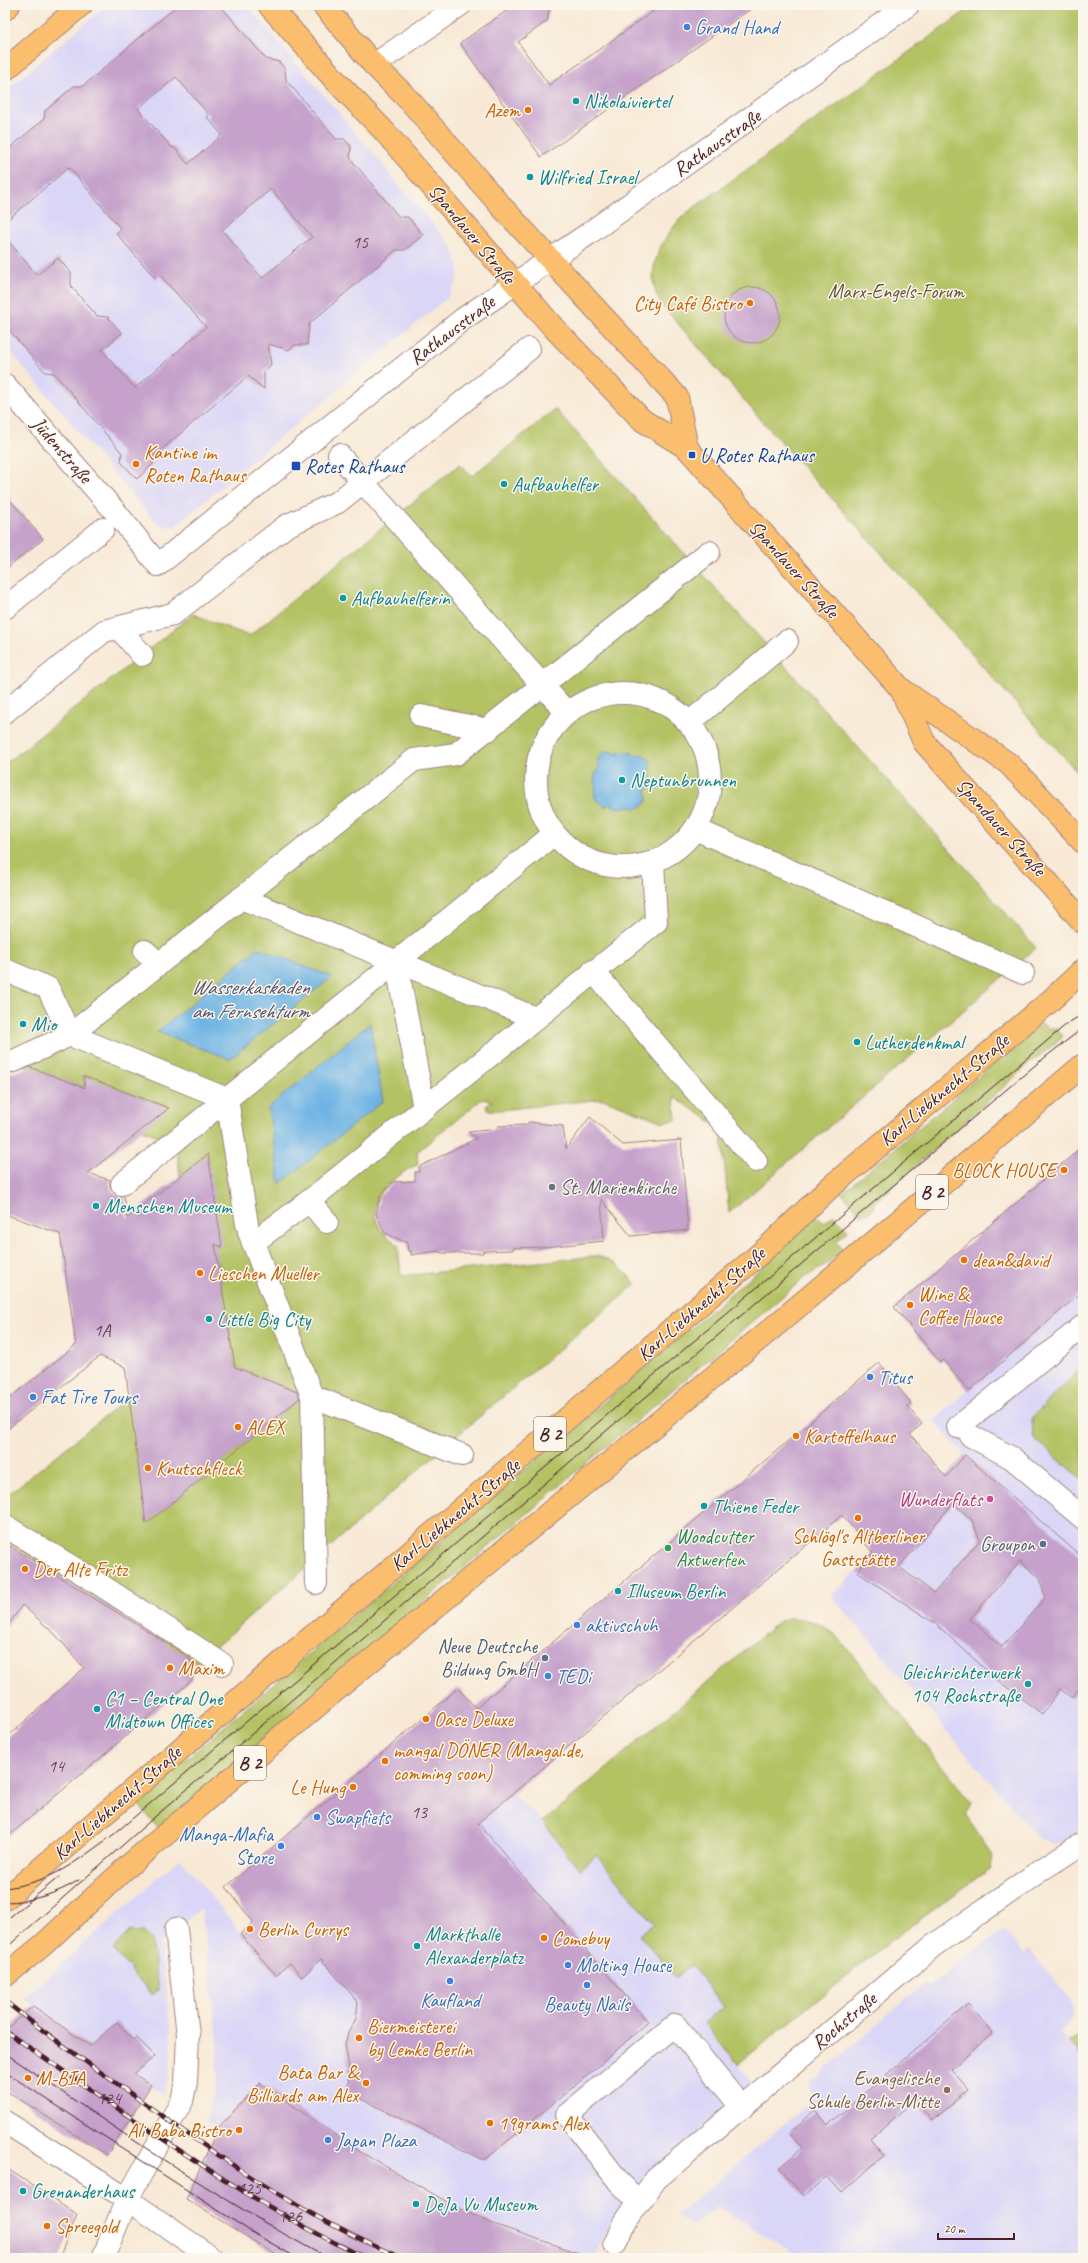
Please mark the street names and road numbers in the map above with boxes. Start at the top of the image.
street label: Rathausstraße [668,103,767,182]
street label: Spandauer Straße [423,179,522,290]
street label: Rathausstraße [404,289,501,370]
street label: Jüdenstraße [26,411,99,490]
street label: Spandauer Straße [744,515,845,624]
street label: Spandauer Straße [951,773,1052,882]
street label: Karl-Liebknecht-Straße [874,1027,1015,1152]
road number: B 2 [916,1175,948,1209]
street label: Karl-Liebknecht-Straße [632,1240,771,1367]
road number: B 2 [534,1417,566,1451]
street label: Karl-Liebknecht-Straße [385,1452,526,1577]
street label: Karl-Liebknecht-Straße [48,1739,187,1866]
road number: B 2 [234,1746,266,1780]
street label: Rochstraße [807,1986,883,2055]

